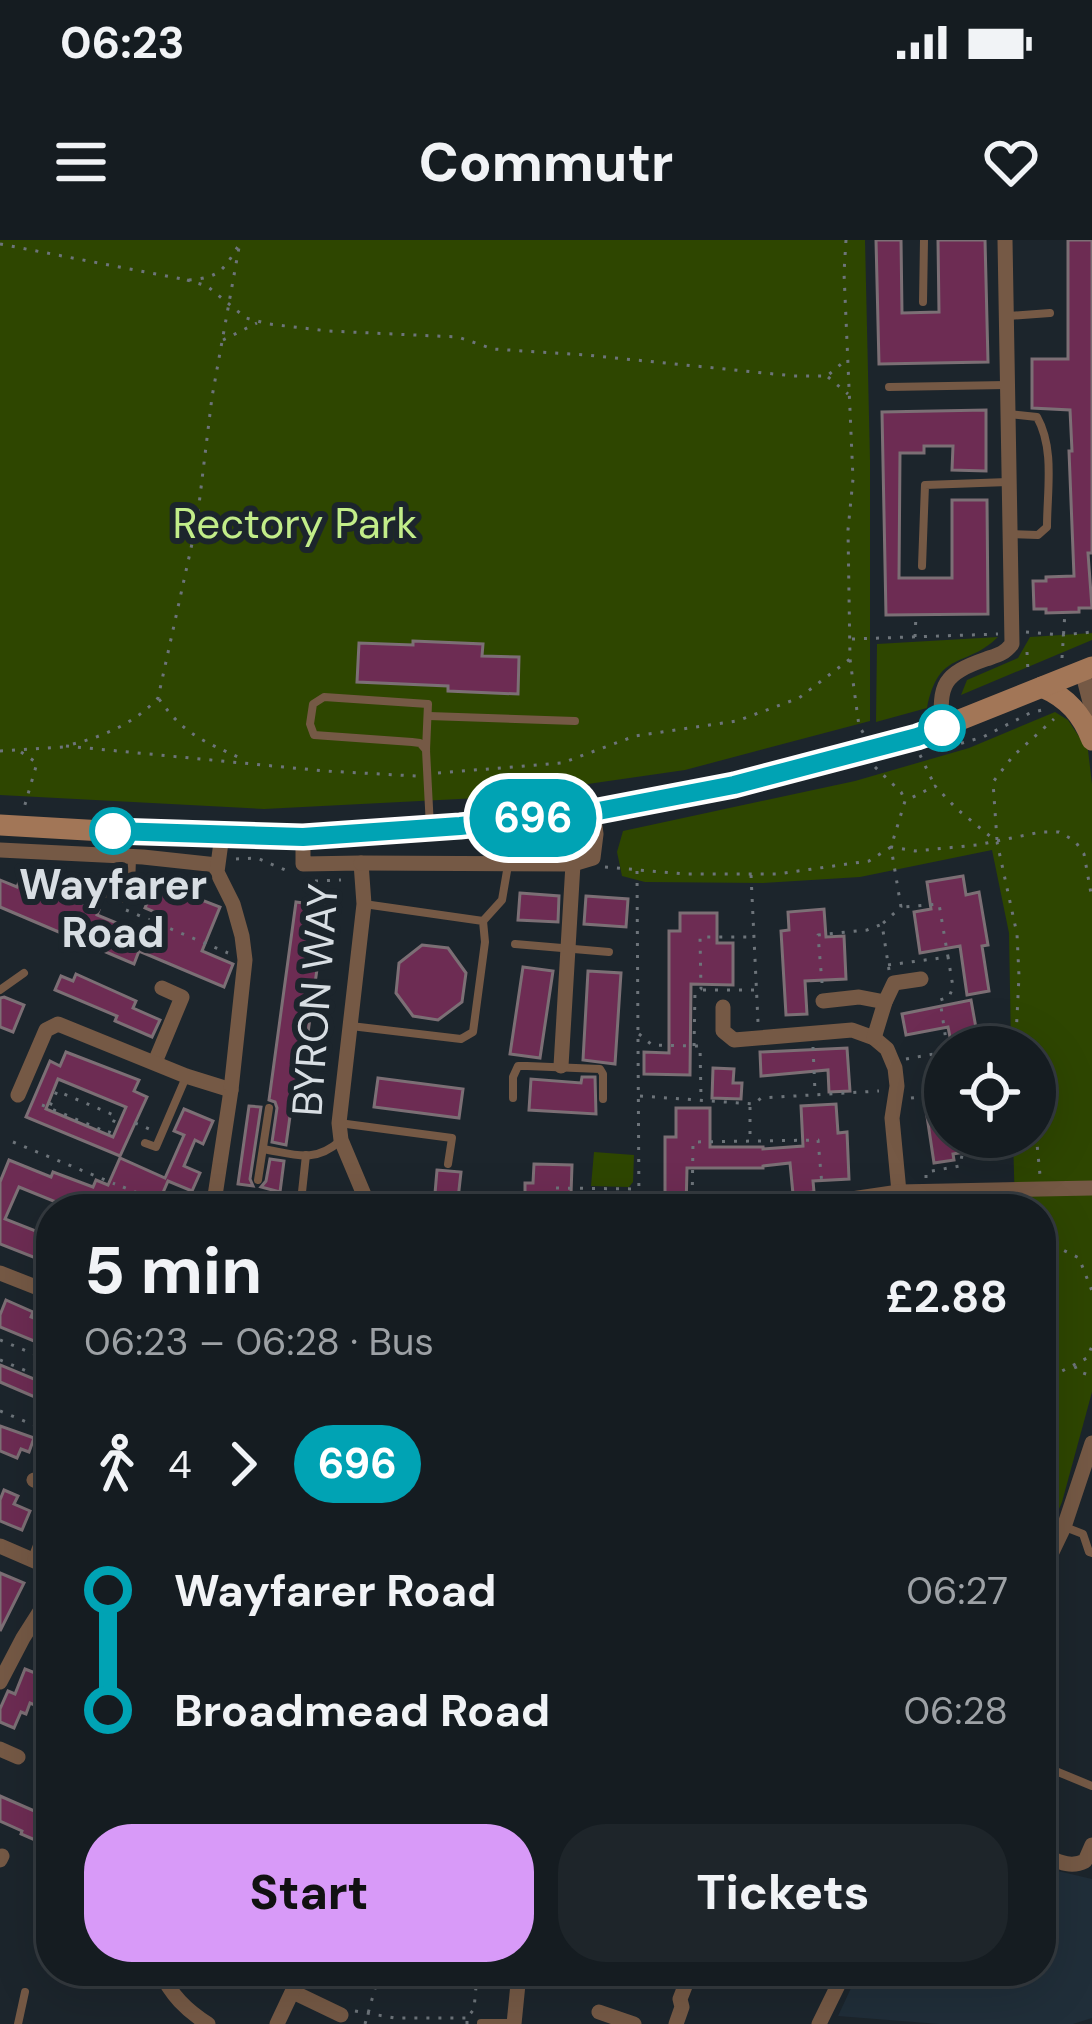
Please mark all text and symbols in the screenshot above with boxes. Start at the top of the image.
text: 06:23 [60,13,185,72]
text: Commutr [419,127,673,198]
icon: menu [48,129,114,195]
icon: heart [978,129,1044,195]
park label: Rectory Park [173,496,417,551]
unlabelled marker [920,706,964,750]
line badge: 696 [464,779,602,857]
text: 696 [493,790,573,845]
marker: Wayfarer Road [91,809,135,853]
place label: Wayfarer Road [19,857,207,960]
street label: BYRON WAY [279,882,351,1118]
map controls [924,1026,1056,1158]
button: locate [924,1026,1056,1158]
text: 5 min [84,1228,262,1313]
text: £2.88 [886,1267,1008,1326]
text: 06:23 – 06:28 · Bus [84,1316,434,1367]
icon: walk [84,1431,150,1497]
icon: forward [210,1431,276,1497]
text: 696 [318,1436,397,1491]
text: 4 [168,1439,192,1490]
text: Wayfarer Road [174,1561,497,1620]
text: 06:27 [906,1565,1008,1616]
text: Broadmead Road [174,1681,550,1740]
text: 06:28 [903,1685,1008,1736]
button: Start [84,1824,534,1962]
button: Tickets [558,1824,1008,1962]

